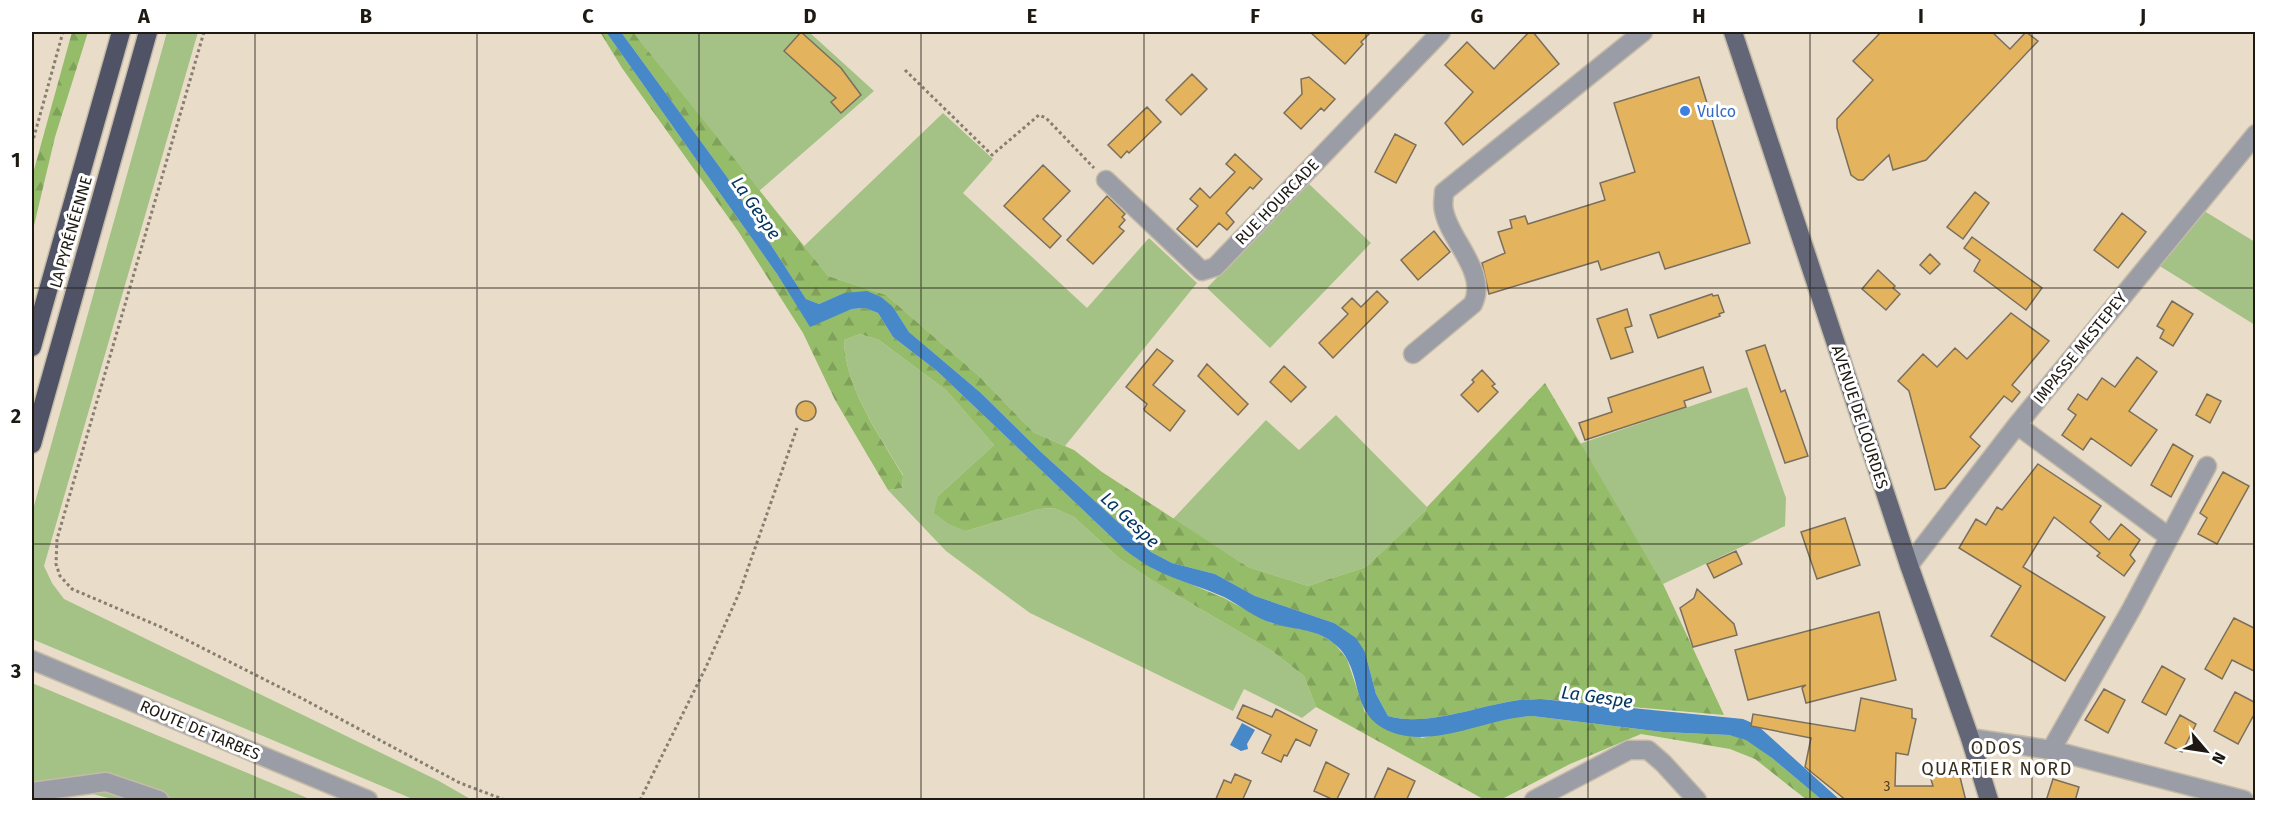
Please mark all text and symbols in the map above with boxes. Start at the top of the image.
text: A [137,4,151,28]
text: B [360,4,372,28]
text: C [582,4,594,28]
text: D [803,4,817,28]
text: E [1027,4,1037,28]
text: F [1250,4,1260,28]
text: G [1471,4,1483,28]
text: H [1692,4,1706,28]
text: I [1918,4,1924,28]
text: J [2139,4,2146,28]
place label: Vulco [1697,102,1736,121]
marker: Vulco [1678,104,1692,118]
text: 1 [11,148,21,172]
street label: RUE HOURCADE [1231,155,1323,249]
water label: La Gespe [726,172,786,244]
street label: LA PYRÉNÉENNE [45,174,96,290]
street label: IMPASSE MESTEPEY [2029,289,2131,407]
street label: AVENUE DE LOURDES [1828,343,1892,491]
text: 2 [11,404,21,428]
water label: La Gespe [1096,487,1164,553]
text: 3 [10,659,21,683]
water label: La Gespe [1560,681,1634,713]
street label: ROUTE DE TARBES [137,696,263,764]
north arrow [2176,721,2236,781]
district label: ODOS QUARTIER NORD [1921,737,2073,780]
text: N [2208,749,2230,767]
house number: 3 [1884,778,1891,795]

